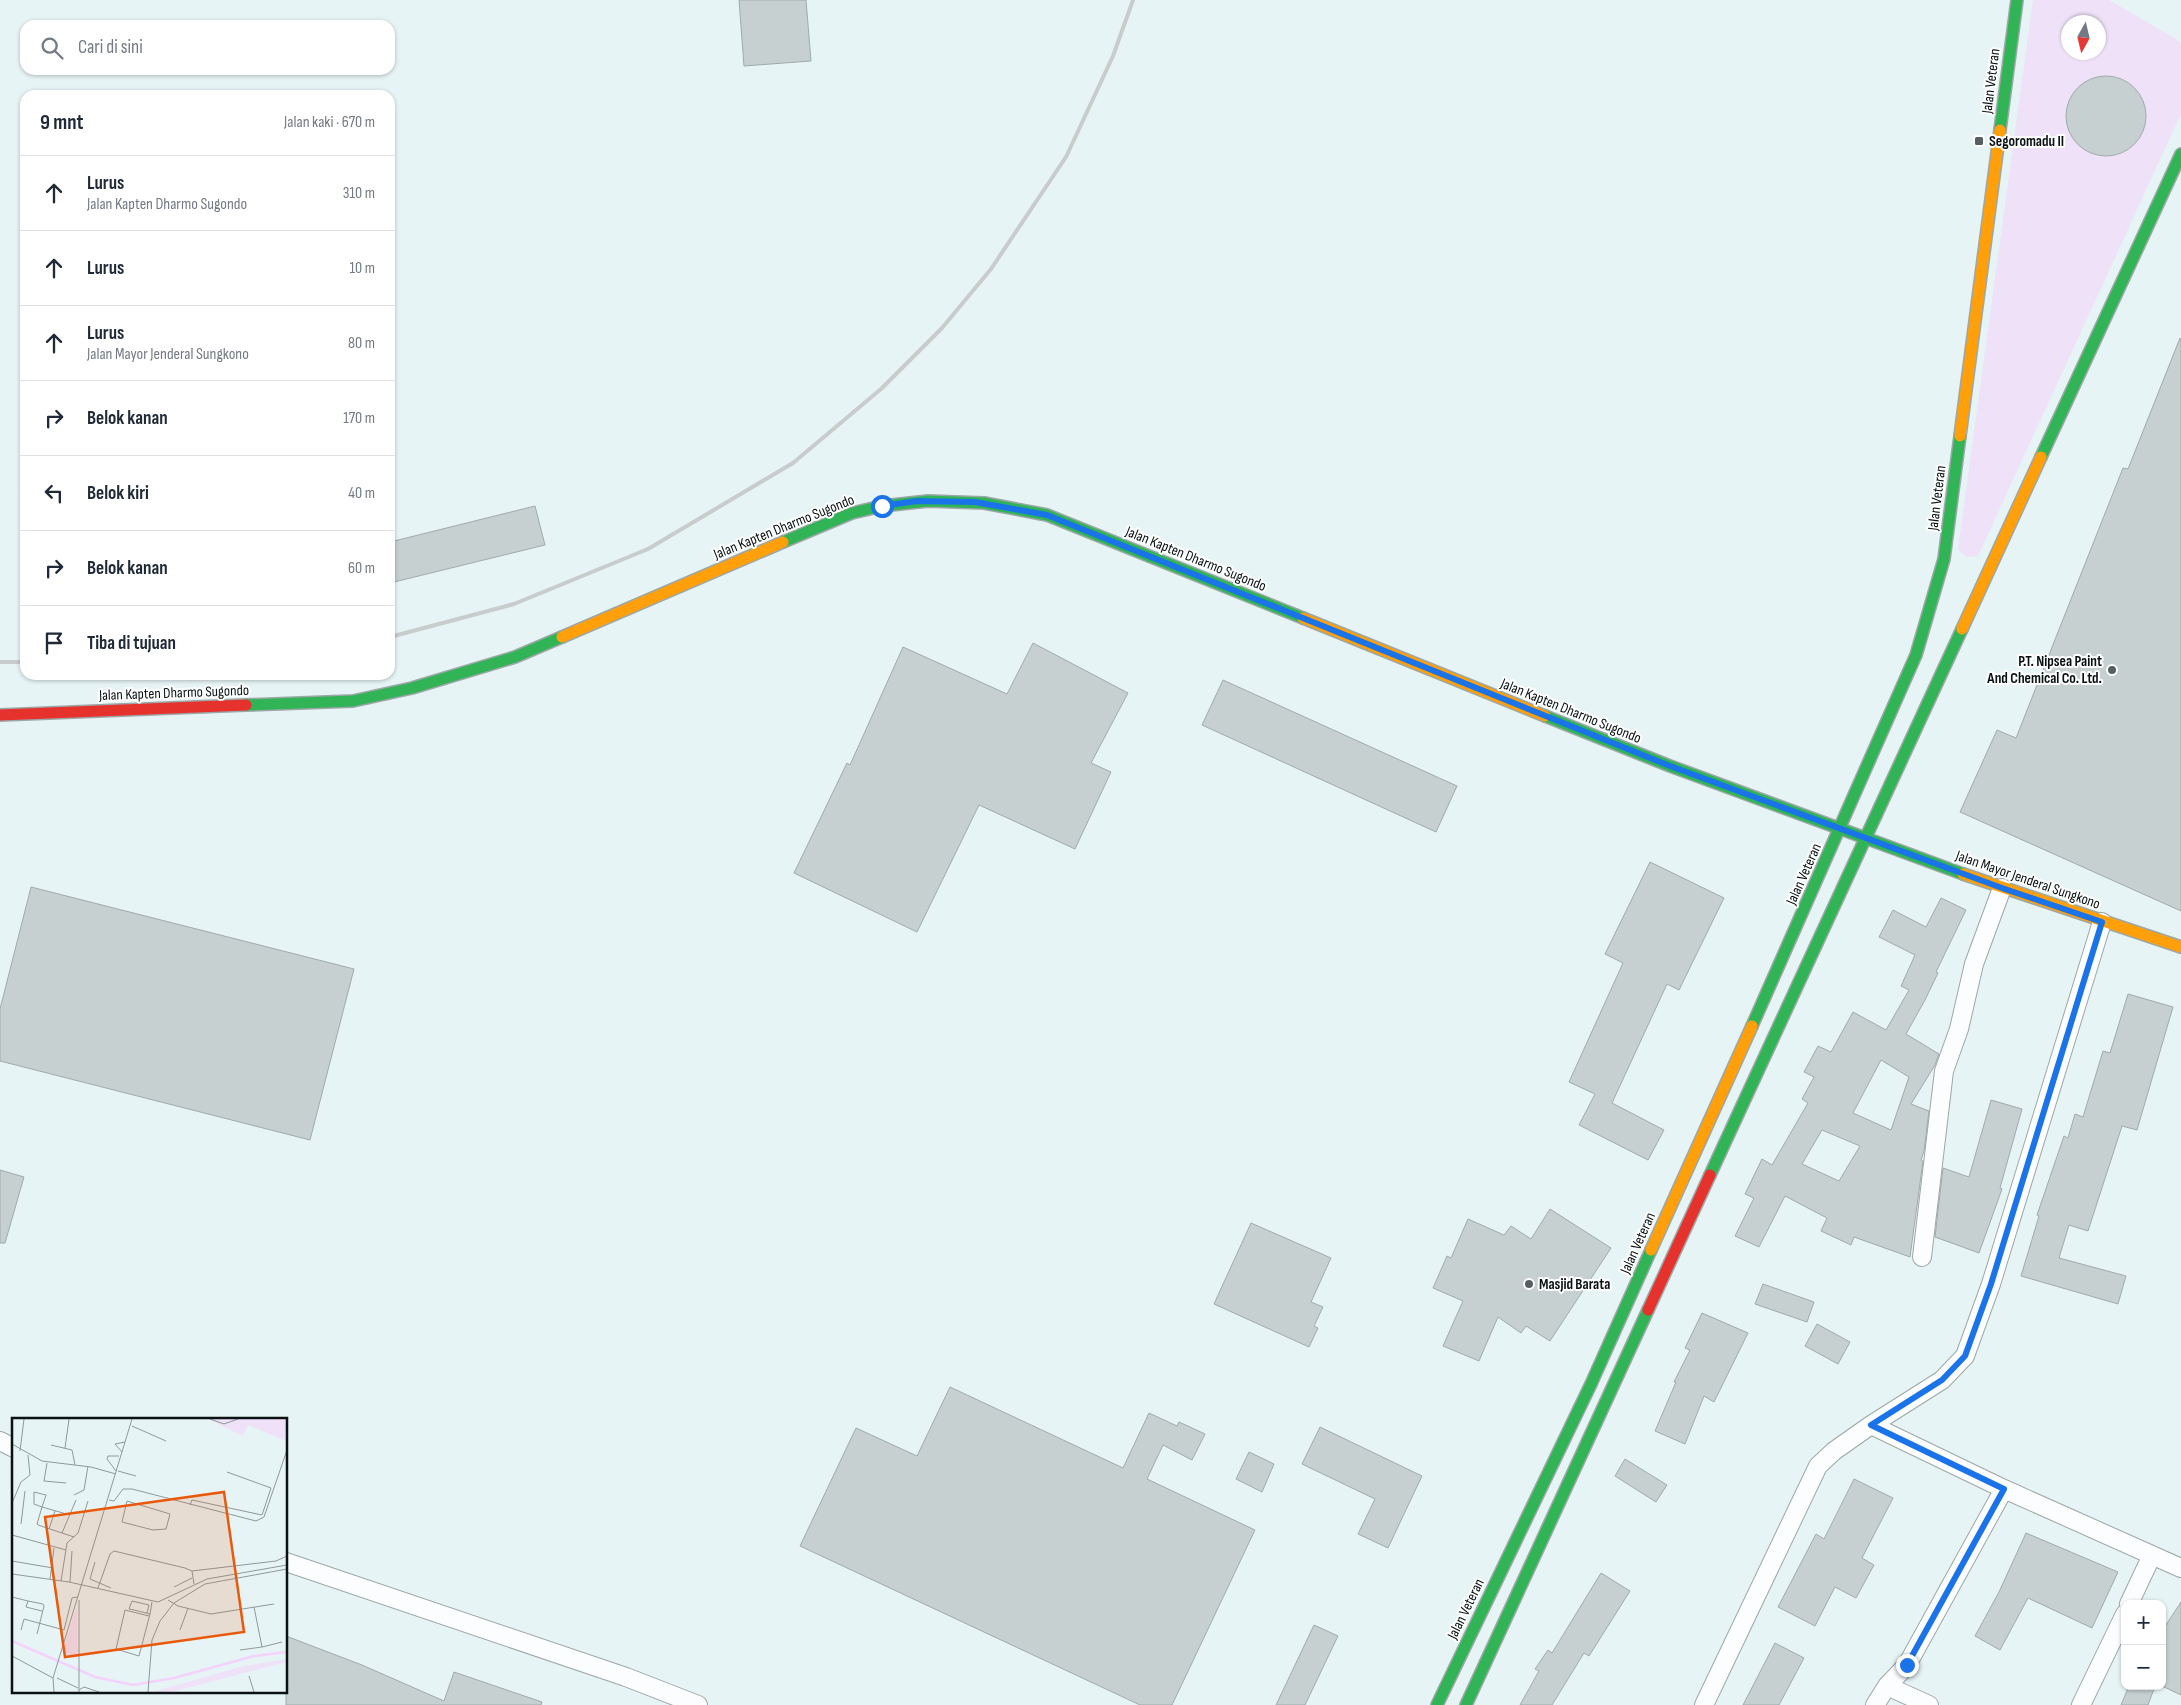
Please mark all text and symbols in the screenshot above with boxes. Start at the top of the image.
north arrow [2061,15,2106,60]
search box [20,20,395,75]
icon: search [38,34,66,62]
text: Cari di sini [78,36,143,59]
street label: Jalan Veteran [1977,47,2004,116]
text: 9 mnt [40,110,84,135]
text: Jalan kaki · 670 m [284,113,375,132]
place label: Segoromadu II [1989,132,2064,151]
marker: Segoromadu II [1973,135,1985,147]
text: Lurus [87,172,124,195]
icon: ahead [40,179,68,207]
text: 310 m [343,184,375,203]
text: Jalan Kapten Dharmo Sugondo [87,195,247,214]
icon: ahead [40,254,68,282]
text: Lurus [87,257,124,280]
text: 10 m [349,259,375,278]
text: Lurus [87,322,124,345]
icon: ahead [40,329,68,357]
text: 80 m [348,334,375,353]
text: Jalan Mayor Jenderal Sungkono [87,345,249,364]
icon: right [40,404,68,432]
text: Belok kanan [87,407,168,430]
text: 170 m [343,409,375,428]
street label: Jalan Veteran [1923,464,1950,533]
icon: left [40,479,68,507]
text: Belok kiri [87,482,149,505]
text: 40 m [348,484,375,503]
street label: Jalan Kapten Dharmo Sugondo [710,490,857,564]
route start [871,495,894,518]
street label: Jalan Kapten Dharmo Sugondo [1122,522,1269,596]
icon: right [40,554,68,582]
text: Belok kanan [87,557,168,580]
text: 60 m [348,559,375,578]
icon: arrive [40,629,68,657]
text: Tiba di tujuan [87,632,176,655]
place label: P.T. Nipsea Paint And Chemical Co. Ltd. [1986,652,2102,688]
marker: P.T. Nipsea Paint And Chemical Co. Ltd. [2106,664,2118,676]
street label: Jalan Kapten Dharmo Sugondo [1497,674,1644,748]
street label: Jalan Kapten Dharmo Sugondo [98,681,249,705]
street label: Jalan Veteran [1782,840,1826,909]
street label: Jalan Mayor Jenderal Sungkono [1952,846,2103,914]
street label: Jalan Veteran [1616,1209,1660,1278]
place label: Masjid Barata [1539,1275,1610,1294]
marker: Masjid Barata [1523,1278,1535,1290]
inset map [12,1418,288,1692]
street label: Jalan Veteran [1443,1576,1489,1643]
map controls [2121,1600,2166,1690]
button: + [2121,1600,2166,1645]
button: − [2121,1645,2166,1690]
route end [1896,1654,1919,1677]

